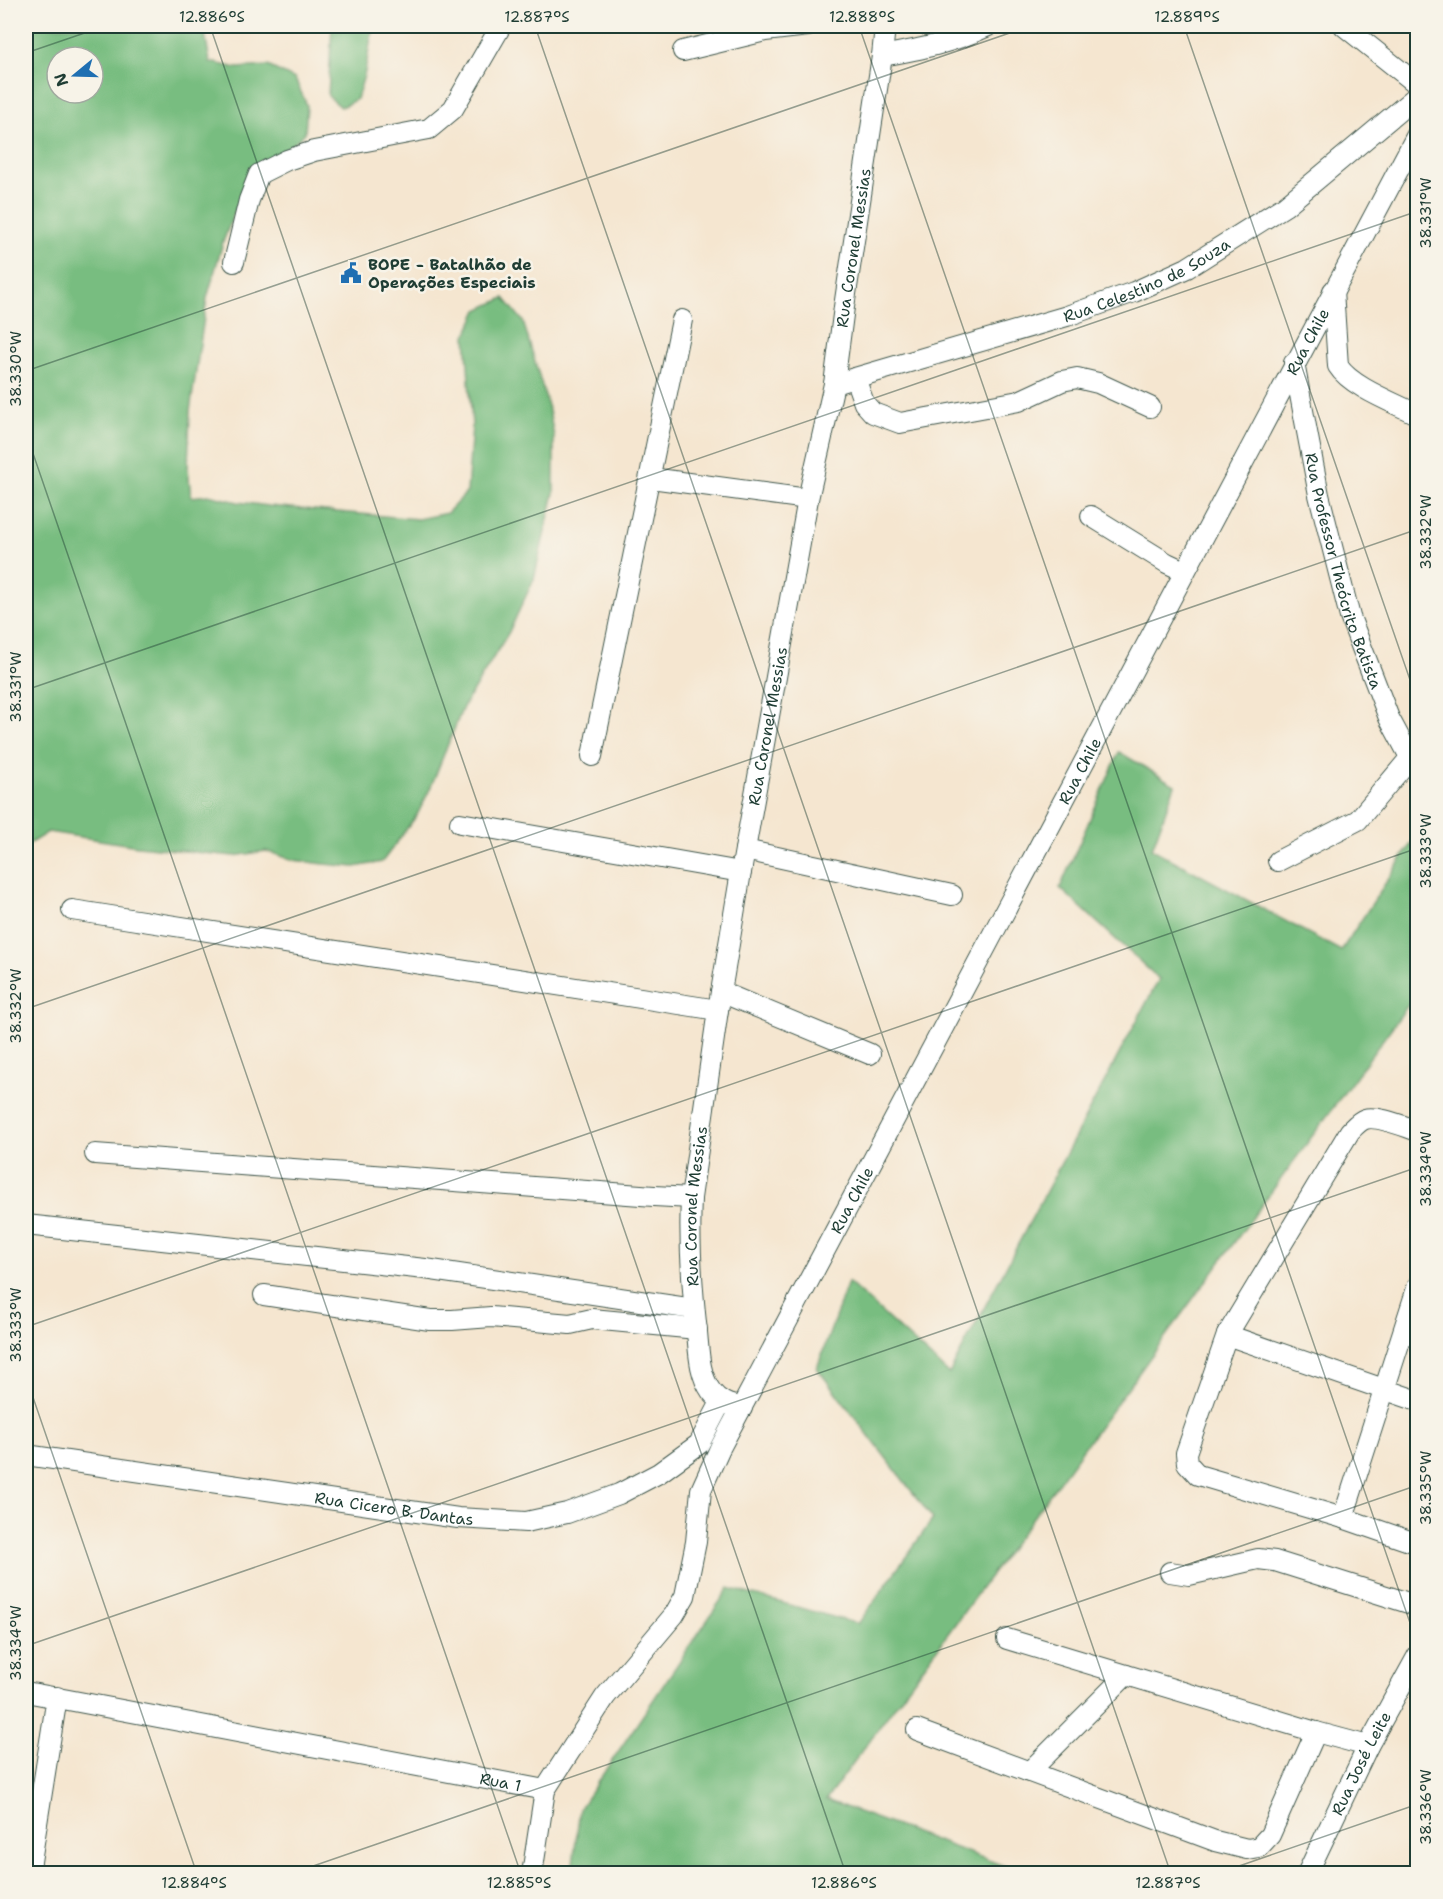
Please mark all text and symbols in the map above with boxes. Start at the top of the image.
text: 12.886°S [179,7,245,27]
text: 12.887°S [504,7,570,27]
text: 12.888°S [829,7,895,27]
text: 12.889°S [1154,7,1220,27]
north arrow [45,45,105,105]
text: N [49,70,73,89]
street label: Rua Coronel Messias [831,167,875,329]
text: 38.331°W [1416,177,1436,249]
street label: Rua Celestino de Souza [1060,233,1234,327]
place label: BOPE - Batalhão de Operações Especiais [368,254,536,293]
public building icon: BOPE - Batalhão de Operações Especiais [339,261,363,285]
street label: Rua Chile [1281,304,1334,379]
text: 38.330°W [6,331,26,407]
street label: Rua Professor Theócrito Batista [1301,451,1387,692]
text: 38.332°W [1416,494,1436,570]
street label: Rua Coronel Messias [743,645,792,807]
text: 38.331°W [6,651,26,723]
street label: Rua Chile [1053,734,1106,808]
text: 38.333°W [1416,813,1436,889]
text: 38.332°W [6,968,26,1044]
street label: Rua Coronel Messias [680,1125,712,1287]
text: 38.334°W [1416,1131,1436,1207]
street label: Rua Chile [825,1163,878,1237]
text: 38.333°W [6,1287,26,1363]
text: 38.335°W [1416,1451,1436,1525]
street label: Rua Cicero B. Dantas [313,1487,474,1529]
text: 38.334°W [6,1605,26,1681]
street label: Rua José Leite [1326,1708,1396,1819]
street label: Rua 1 [478,1767,523,1796]
text: 38.336°W [1416,1769,1436,1845]
text: 12.884°S [161,1873,227,1893]
text: 12.885°S [487,1873,551,1893]
text: 12.886°S [811,1873,877,1893]
text: 12.887°S [1135,1873,1201,1893]

